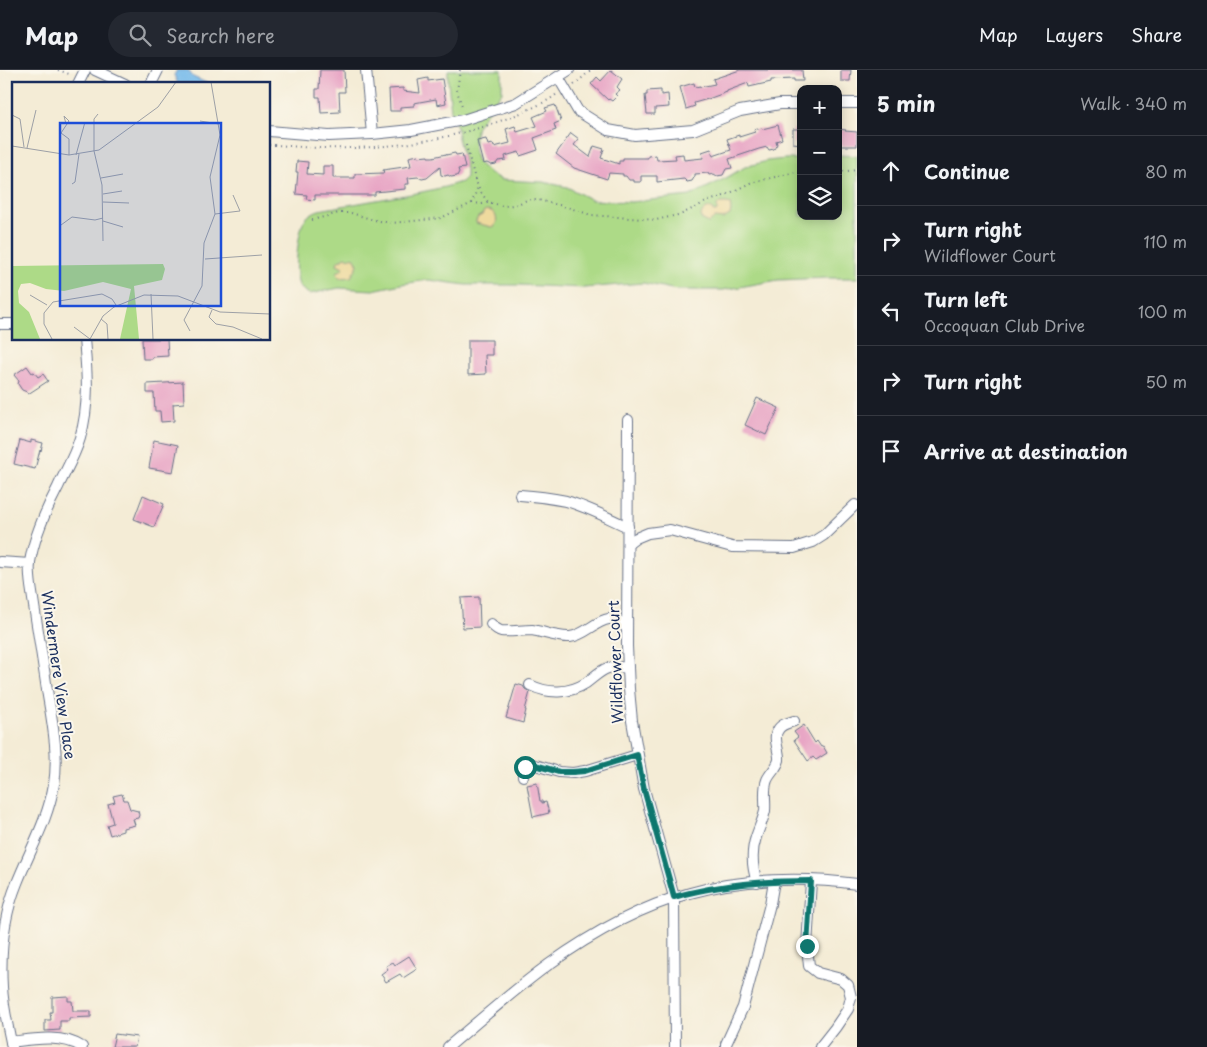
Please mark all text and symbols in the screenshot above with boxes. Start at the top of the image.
search box [108,12,458,57]
text: Map [25,17,78,53]
icon: search [126,21,154,49]
text: Search here [166,21,275,49]
text: Map [979,21,1018,48]
text: Layers [1046,21,1103,48]
text: Share [1131,21,1182,48]
inset map [12,82,270,340]
map controls [797,85,842,220]
button: + [797,85,842,130]
text: 5 min [877,87,935,119]
text: Walk · 340 m [1080,91,1187,115]
button: − [797,130,842,175]
icon: ahead [877,157,905,185]
text: Continue [924,157,1010,185]
text: 80 m [1145,159,1187,183]
button: layers [797,175,842,220]
text: Turn right [924,215,1022,243]
icon: right [877,227,905,255]
text: 110 m [1144,229,1187,253]
text: Wildflower Court [924,243,1056,267]
text: Turn left [924,285,1008,313]
icon: left [877,297,905,325]
text: 100 m [1138,299,1187,323]
text: Occoquan Club Drive [924,313,1085,337]
icon: right [877,367,905,395]
text: Turn right [924,367,1022,395]
text: 50 m [1146,369,1187,393]
icon: arrive [877,437,905,465]
text: Arrive at destination [924,437,1128,465]
street label: Windermere View Place [36,589,83,761]
street label: Wildflower Court [601,600,628,724]
route start [514,756,537,779]
route end [796,935,819,958]

